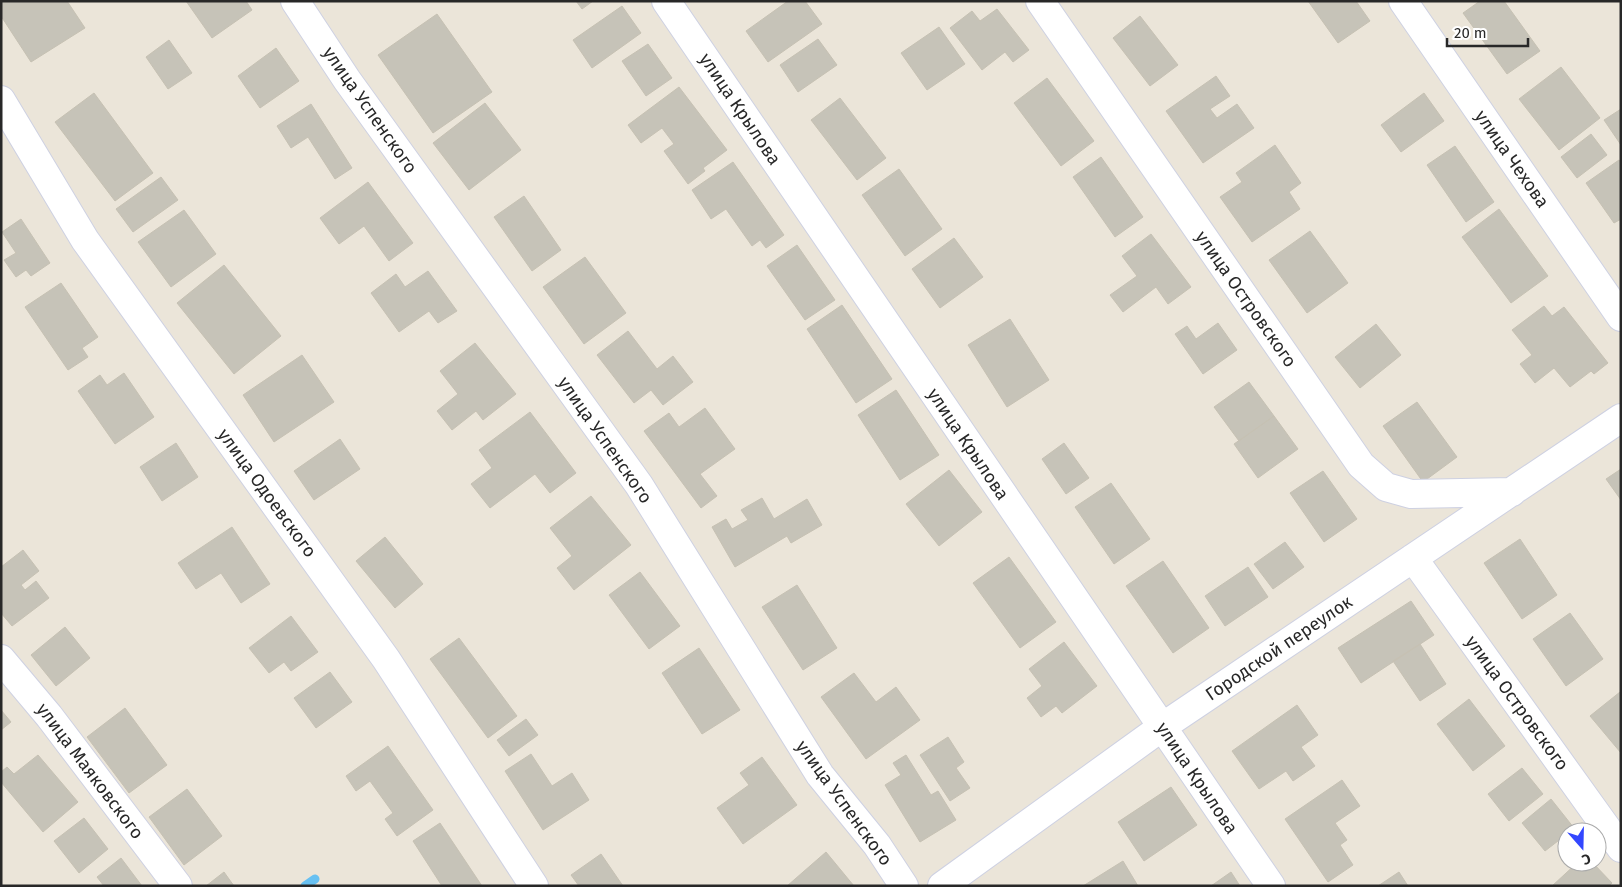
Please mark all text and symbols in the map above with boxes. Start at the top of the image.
scale bar [1447,15,1528,47]
text: 20 m [1454,24,1487,42]
street label: улица Успенского [318,42,422,178]
street label: улица Крылова [695,49,785,169]
street label: улица Чехова [1470,106,1554,212]
street label: улица Островского [1191,227,1301,371]
street label: улица Успенского [553,372,657,508]
street label: улица Крылова [923,384,1013,504]
street label: улица Одоевского [213,424,321,562]
street label: Городской переулок [1201,590,1357,705]
street label: улица Островского [1461,631,1573,775]
street label: улица Маяковского [32,699,148,843]
street label: улица Крылова [1152,718,1242,838]
street label: улица Успенского [791,736,897,870]
north arrow [1557,822,1607,872]
text: С [1580,849,1593,868]

